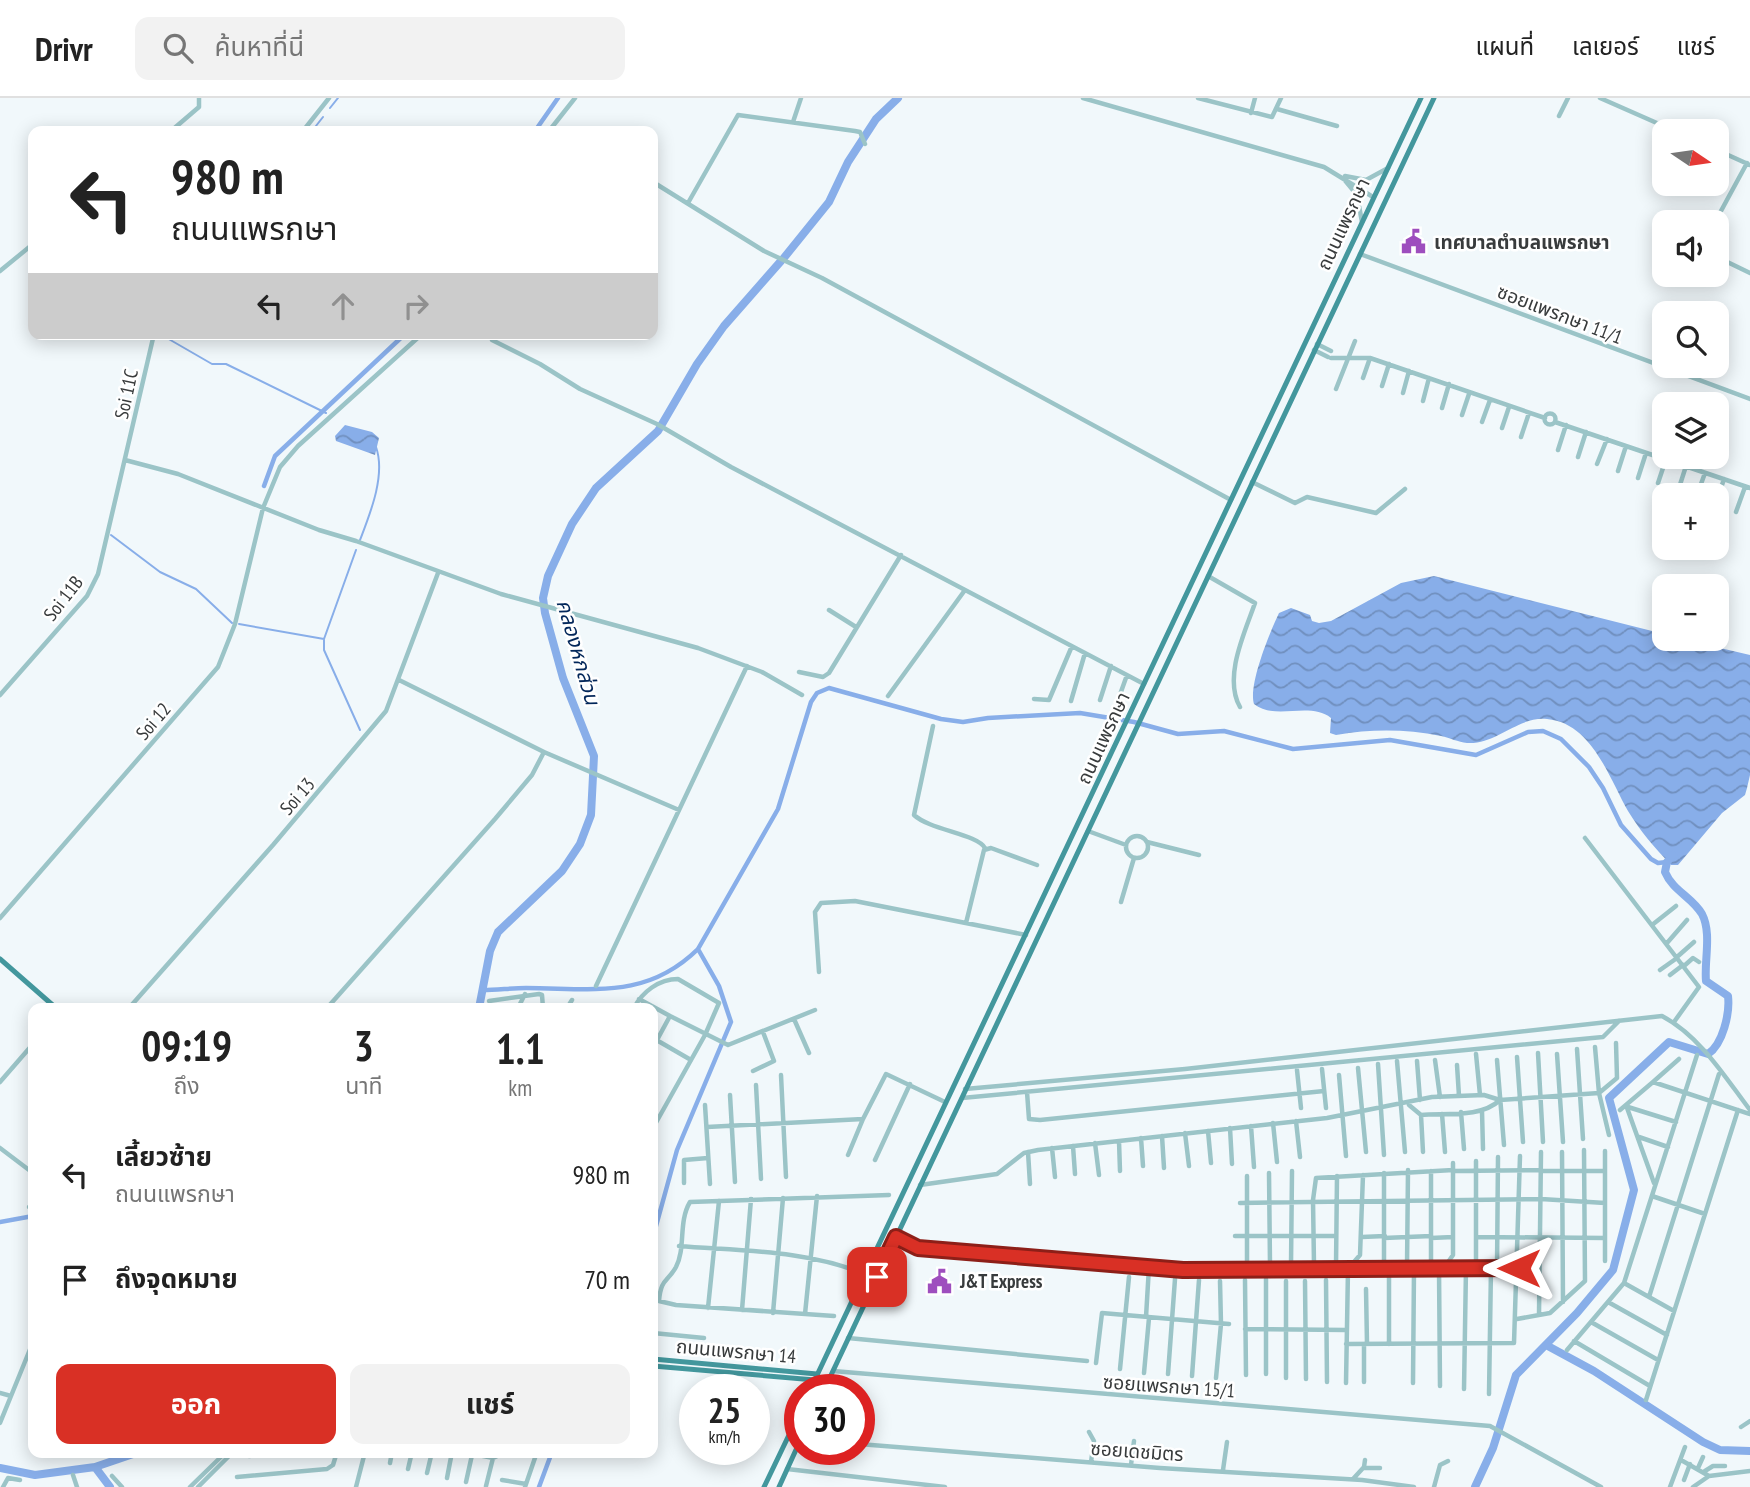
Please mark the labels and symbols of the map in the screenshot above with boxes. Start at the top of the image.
north arrow [1652,119,1729,196]
street label: ถนนแพรกษา [1311,174,1375,274]
public building icon: เทศบาลตำบลแพรกษา [1400,228,1428,256]
place label: เทศบาลตำบลแพรกษา [1434,230,1610,254]
street label: ซอยแพรกษา 11/1 [1494,279,1626,349]
street label: Soi 11C [109,367,143,421]
street label: Soi 11B [38,571,88,625]
water label: คลองหกส่วน [551,596,607,709]
street label: ถนนแพรกษา [1071,688,1135,788]
street label: Soi 12 [130,697,176,745]
street label: Soi 13 [274,772,320,820]
position arrow [1482,1231,1556,1305]
pin [847,1247,907,1307]
public building icon: J&T Express [926,1267,954,1295]
place label: J&T Express [959,1269,1043,1293]
street label: ถนนแพรกษา 14 [675,1334,797,1368]
street label: ซอยแพรกษา 15/1 [1102,1369,1236,1403]
speed limit sign: 30 [784,1374,875,1465]
street label: ซอยเดชมิตร [1090,1436,1184,1466]

